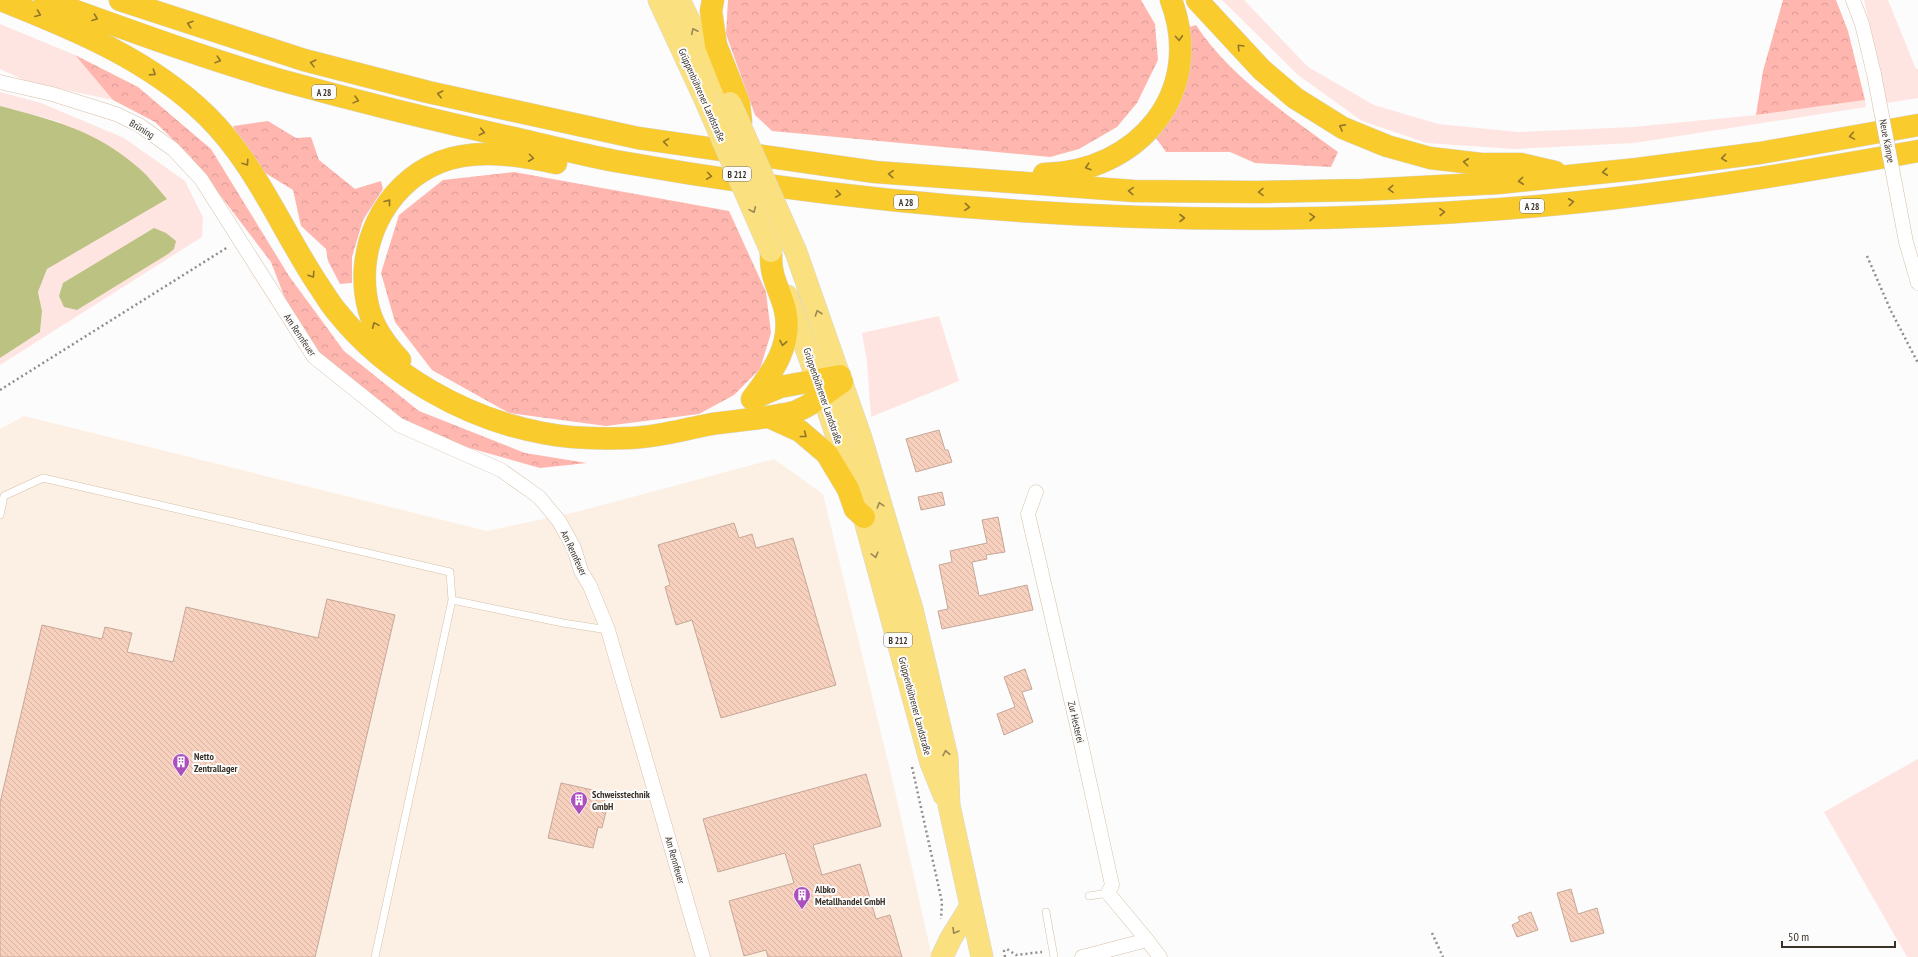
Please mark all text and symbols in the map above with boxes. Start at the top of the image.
one-way arrow [34,10,41,18]
one-way arrow [91,13,98,22]
one-way arrow [186,20,193,28]
one-way arrow [692,27,699,35]
one-way arrow [1175,35,1184,41]
one-way arrow [1237,44,1245,52]
street label: Grüppenbührener Landstraße [675,46,729,144]
one-way arrow [214,55,221,64]
one-way arrow [310,59,317,67]
one-way arrow [149,69,156,76]
road number: A 28 [312,85,336,99]
one-way arrow [436,91,443,99]
one-way arrow [352,95,359,104]
street label: Brüning [127,116,157,142]
street label: Neue Kämpe [1876,118,1898,164]
one-way arrow [1339,124,1346,131]
one-way arrow [479,127,485,135]
one-way arrow [1849,132,1855,140]
one-way arrow [663,138,669,147]
one-way arrow [528,153,534,162]
one-way arrow [1721,153,1727,162]
one-way arrow [1463,158,1469,167]
one-way arrow [241,159,248,166]
one-way arrow [1085,162,1092,171]
road number: B 212 [723,167,751,181]
one-way arrow [1602,168,1608,177]
one-way arrow [888,169,894,178]
one-way arrow [706,171,712,180]
one-way arrow [1518,176,1524,185]
one-way arrow [1388,184,1394,193]
one-way arrow [1128,186,1134,195]
one-way arrow [1258,188,1264,196]
one-way arrow [835,189,841,198]
road number: A 28 [894,195,918,209]
one-way arrow [1568,198,1574,207]
road number: A 28 [1520,199,1544,213]
one-way arrow [384,200,391,207]
one-way arrow [964,202,970,211]
one-way arrow [748,206,756,213]
one-way arrow [1439,208,1445,217]
one-way arrow [1309,213,1315,221]
one-way arrow [1179,214,1185,222]
one-way arrow [307,271,315,278]
one-way arrow [814,310,822,317]
street label: Am Rennfeuer [281,311,319,359]
one-way arrow [372,322,380,329]
one-way arrow [780,340,788,347]
street label: Grüppenbührener Landstraße [800,346,846,446]
one-way arrow [799,430,806,437]
one-way arrow [876,502,885,509]
street label: Am Rennfeuer [558,528,590,578]
one-way arrow [870,552,878,558]
road number: B 212 [884,633,912,647]
street label: Grüppenbührener Landstraße [896,655,934,757]
street label: Zur Hesterei [1065,700,1087,744]
place label: Netto Zentrallager [194,750,238,775]
one-way arrow [942,750,951,756]
building icon: Netto Zentrallager [171,752,191,777]
place label: Schweisstechnik GmbH [592,788,651,813]
building icon: Schweisstechnik GmbH [569,790,589,815]
street label: Am Rennfeuer [662,835,688,885]
place label: Albko Metallhandel GmbH [814,883,885,908]
building icon: Albko Metallhandel GmbH [792,885,812,910]
scale bar [1782,923,1895,949]
one-way arrow [953,927,960,934]
text: 50 m [1788,929,1809,944]

